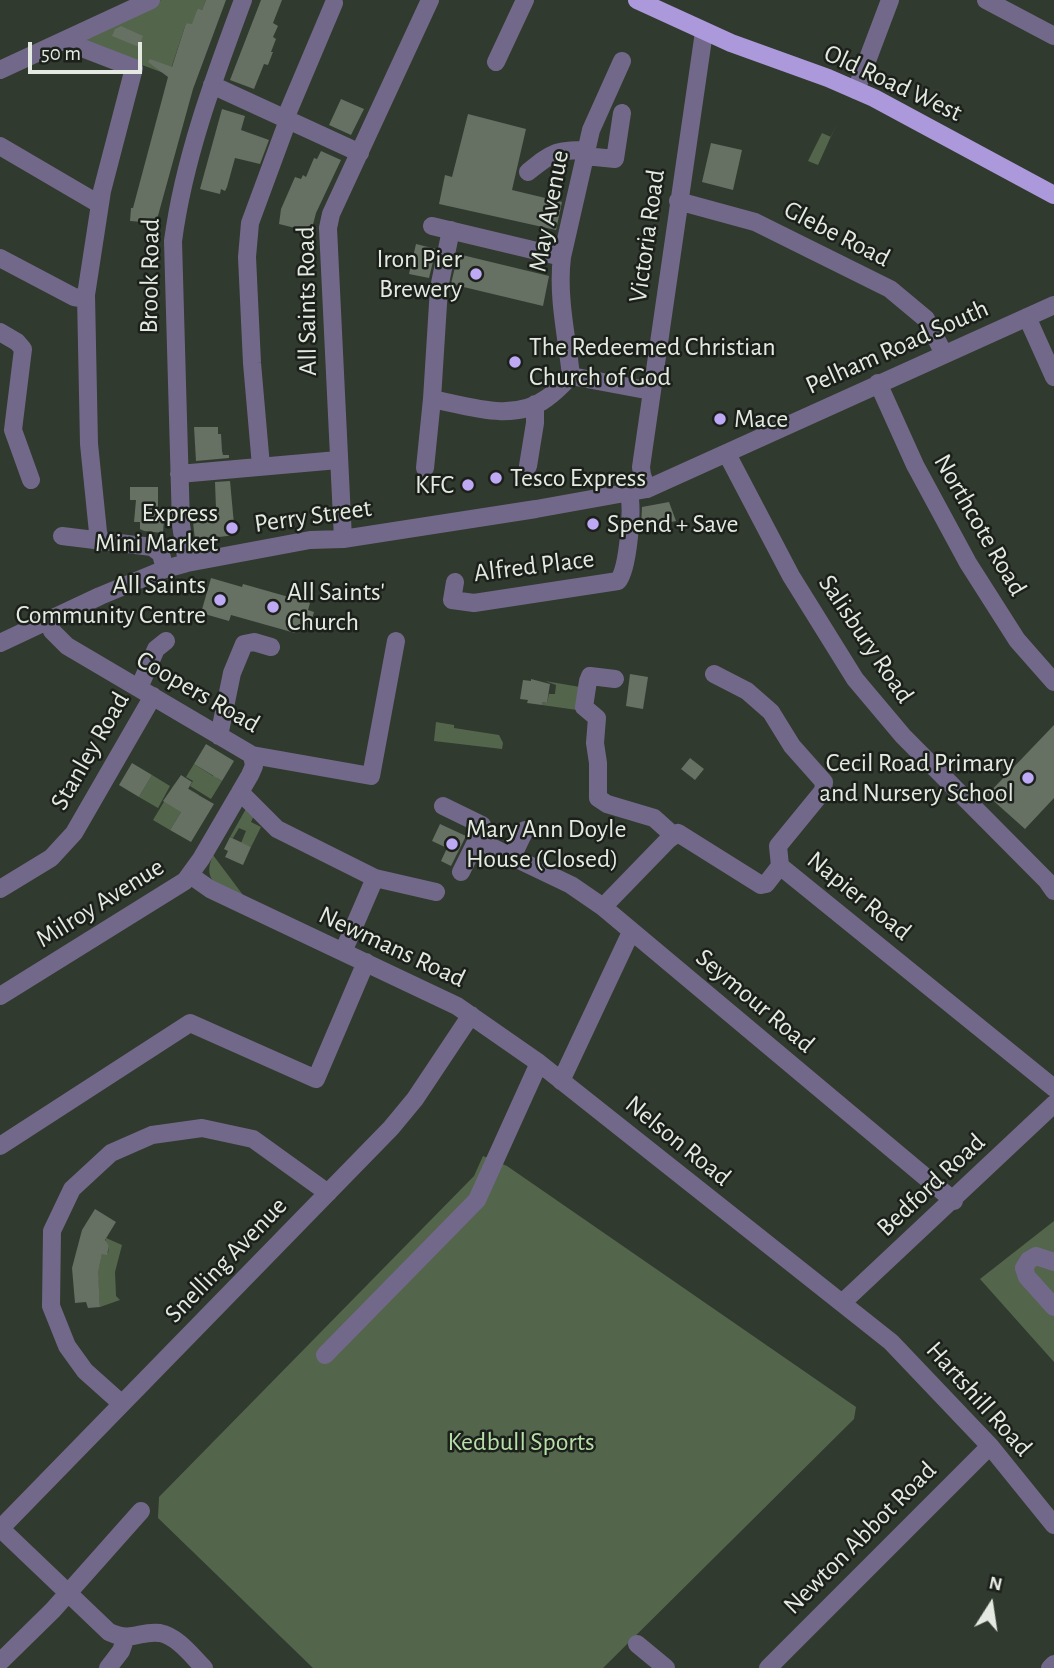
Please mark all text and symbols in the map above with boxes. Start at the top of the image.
scale bar [32,28,145,72]
street label: Old Road West [819,37,967,129]
text: 50 m [41,43,81,64]
street label: May Avenue [522,148,576,274]
street label: Victoria Road [622,167,672,305]
street label: Glebe Road [779,194,895,274]
street label: Brook Road [133,218,167,334]
street label: All Saints Road [290,226,324,376]
place label: Iron Pier Brewery [377,243,462,304]
marker: Iron Pier Brewery [468,266,484,282]
street label: Pelham Road South [801,293,993,401]
place label: The Redeemed Christian Church of God [529,331,776,392]
marker: The Redeemed Christian Church of God [507,354,523,370]
place label: Mace [734,403,788,435]
marker: Mace [712,411,728,427]
street label: Northcote Road [927,449,1033,601]
place label: Tesco Express [510,462,646,494]
place label: KFC [415,469,454,501]
marker: Tesco Express [488,470,504,486]
marker: KFC [460,477,476,493]
street label: Perry Street [252,492,374,540]
place label: Express Mini Market [95,497,218,558]
place label: Spend + Save [607,508,738,540]
marker: Spend + Save [585,516,601,532]
marker: Express Mini Market [224,520,240,536]
street label: Alfred Place [472,543,596,589]
place label: All Saints Community Centre [16,569,206,630]
street label: Salisbury Road [812,569,920,709]
place label: All Saints' Church [287,576,385,638]
marker: All Saints Community Centre [212,592,228,608]
marker: All Saints' Church [265,599,281,615]
street label: Coopers Road [131,644,265,740]
street label: Stanley Road [44,686,136,816]
place label: Cecil Road Primary and Nursery School [819,747,1014,808]
marker: Cecil Road Primary and Nursery School [1020,770,1036,786]
place label: Mary Ann Doyle House (Closed) [466,813,626,874]
marker: Mary Ann Doyle House (Closed) [444,836,460,852]
street label: Napier Road [801,844,917,948]
street label: Milroy Avenue [30,851,170,955]
street label: Newmans Road [314,899,470,995]
street label: Seymour Road [689,942,821,1060]
street label: Nelson Road [619,1089,737,1193]
street label: Bedford Road [870,1127,992,1243]
street label: Snelling Avenue [158,1191,294,1329]
street label: Hartshill Road [919,1335,1039,1463]
park label: Kedbull Sports [447,1426,595,1458]
street label: Newton Abbot Road [777,1455,943,1621]
north arrow [956,1570,1026,1640]
text: N [987,1573,1004,1595]

